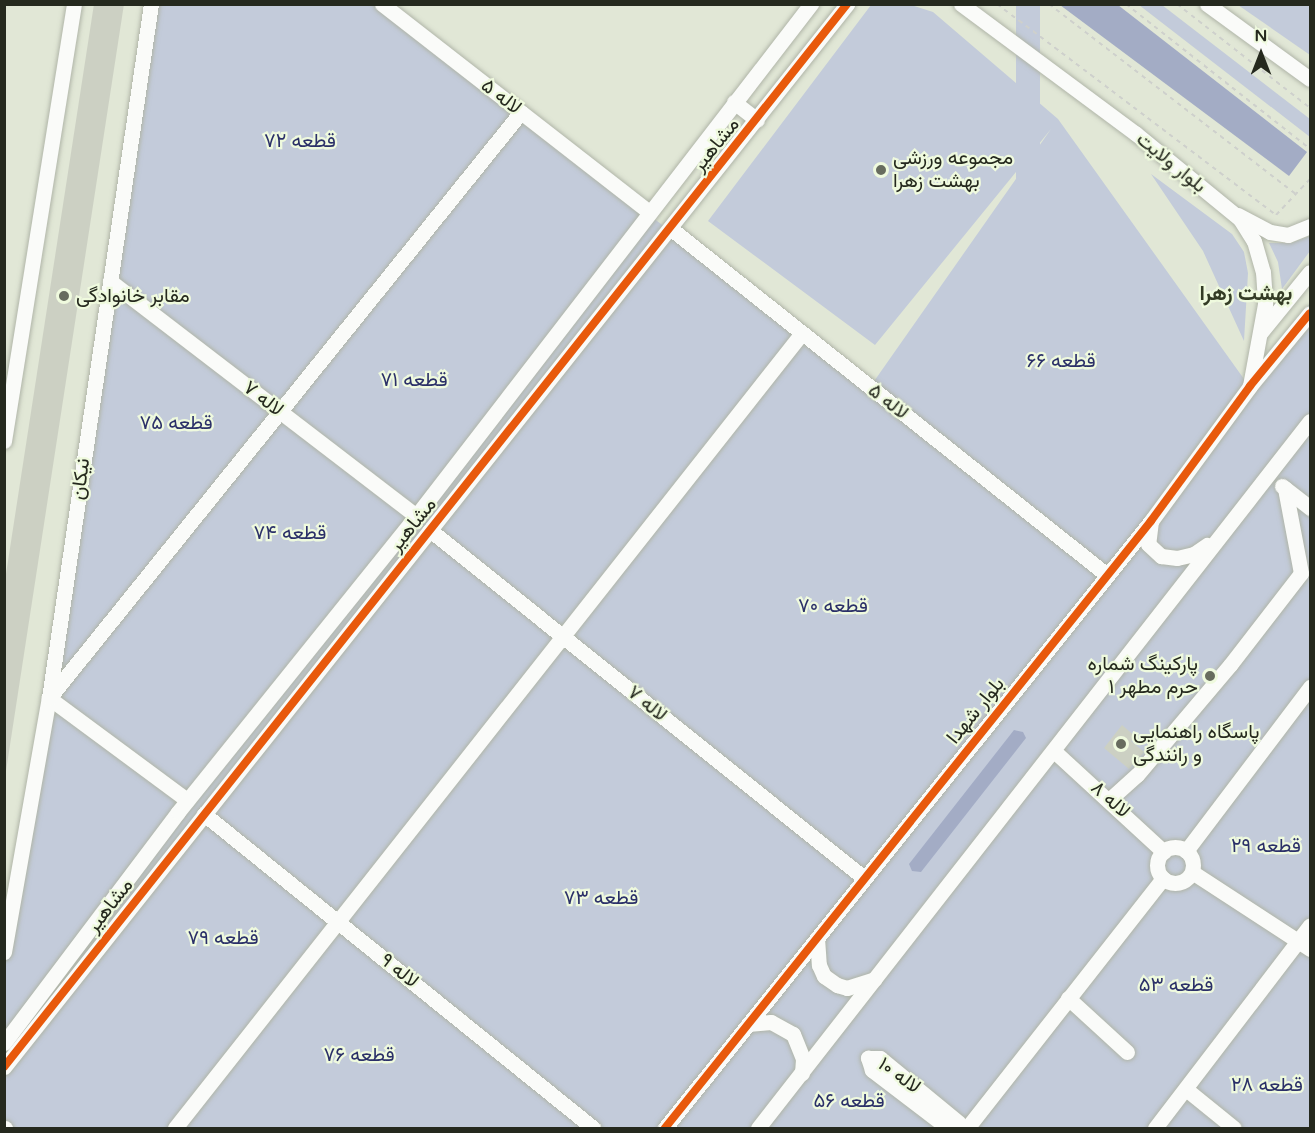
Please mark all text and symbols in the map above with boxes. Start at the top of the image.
north arrow [1231,24,1291,84]
text: N [1255,26,1267,46]
street label: لاله ۵ [476,74,526,120]
street label: مشاهیر [687,113,745,177]
street label: بلوار ولایت [1131,128,1211,198]
park label: قطعه ۷۲ [264,129,336,153]
place label: مجموعه ورزشی بهشت زهرا [893,146,1013,193]
marker: مجموعه ورزشی بهشت زهرا [874,163,888,177]
district label: بهشت زهرا [1200,281,1292,307]
place label: مقابر خانوادگی [76,284,190,308]
marker: مقابر خانوادگی [57,289,71,303]
park label: قطعه ۶۶ [1026,349,1096,373]
park label: قطعه ۷۱ [380,368,448,392]
street label: لاله ۷ [238,376,288,422]
street label: لاله ۵ [863,379,913,425]
park label: قطعه ۷۵ [139,411,213,435]
street label: نیکان [66,457,96,501]
street label: مشاهیر [384,493,442,557]
park label: قطعه ۷۴ [254,521,326,545]
park label: قطعه ۷۰ [798,594,868,618]
place label: پارکینگ شماره ۱ حرم مطهر [1088,652,1198,699]
marker: پارکینگ شماره ۱ حرم مطهر [1203,669,1217,683]
street label: بلوار شهدا [942,673,1010,749]
street label: لاله ۷ [622,681,672,727]
place label: پاسگاه راهنمایی و رانندگی [1133,720,1260,767]
marker: پاسگاه راهنمایی و رانندگی [1114,737,1128,751]
street label: لاله ۸ [1085,776,1135,824]
park label: قطعه ۲۹ [1231,834,1301,858]
street label: مشاهیر [81,874,139,938]
park label: قطعه ۷۳ [564,886,638,910]
park label: قطعه ۷۹ [187,926,259,950]
street label: لاله ۹ [375,948,423,994]
park label: قطعه ۵۳ [1139,973,1213,997]
park label: قطعه ۷۶ [323,1043,395,1067]
street label: لاله ۱۰ [873,1053,925,1099]
park label: قطعه ۲۸ [1231,1073,1303,1097]
park label: قطعه ۵۶ [813,1089,885,1113]

